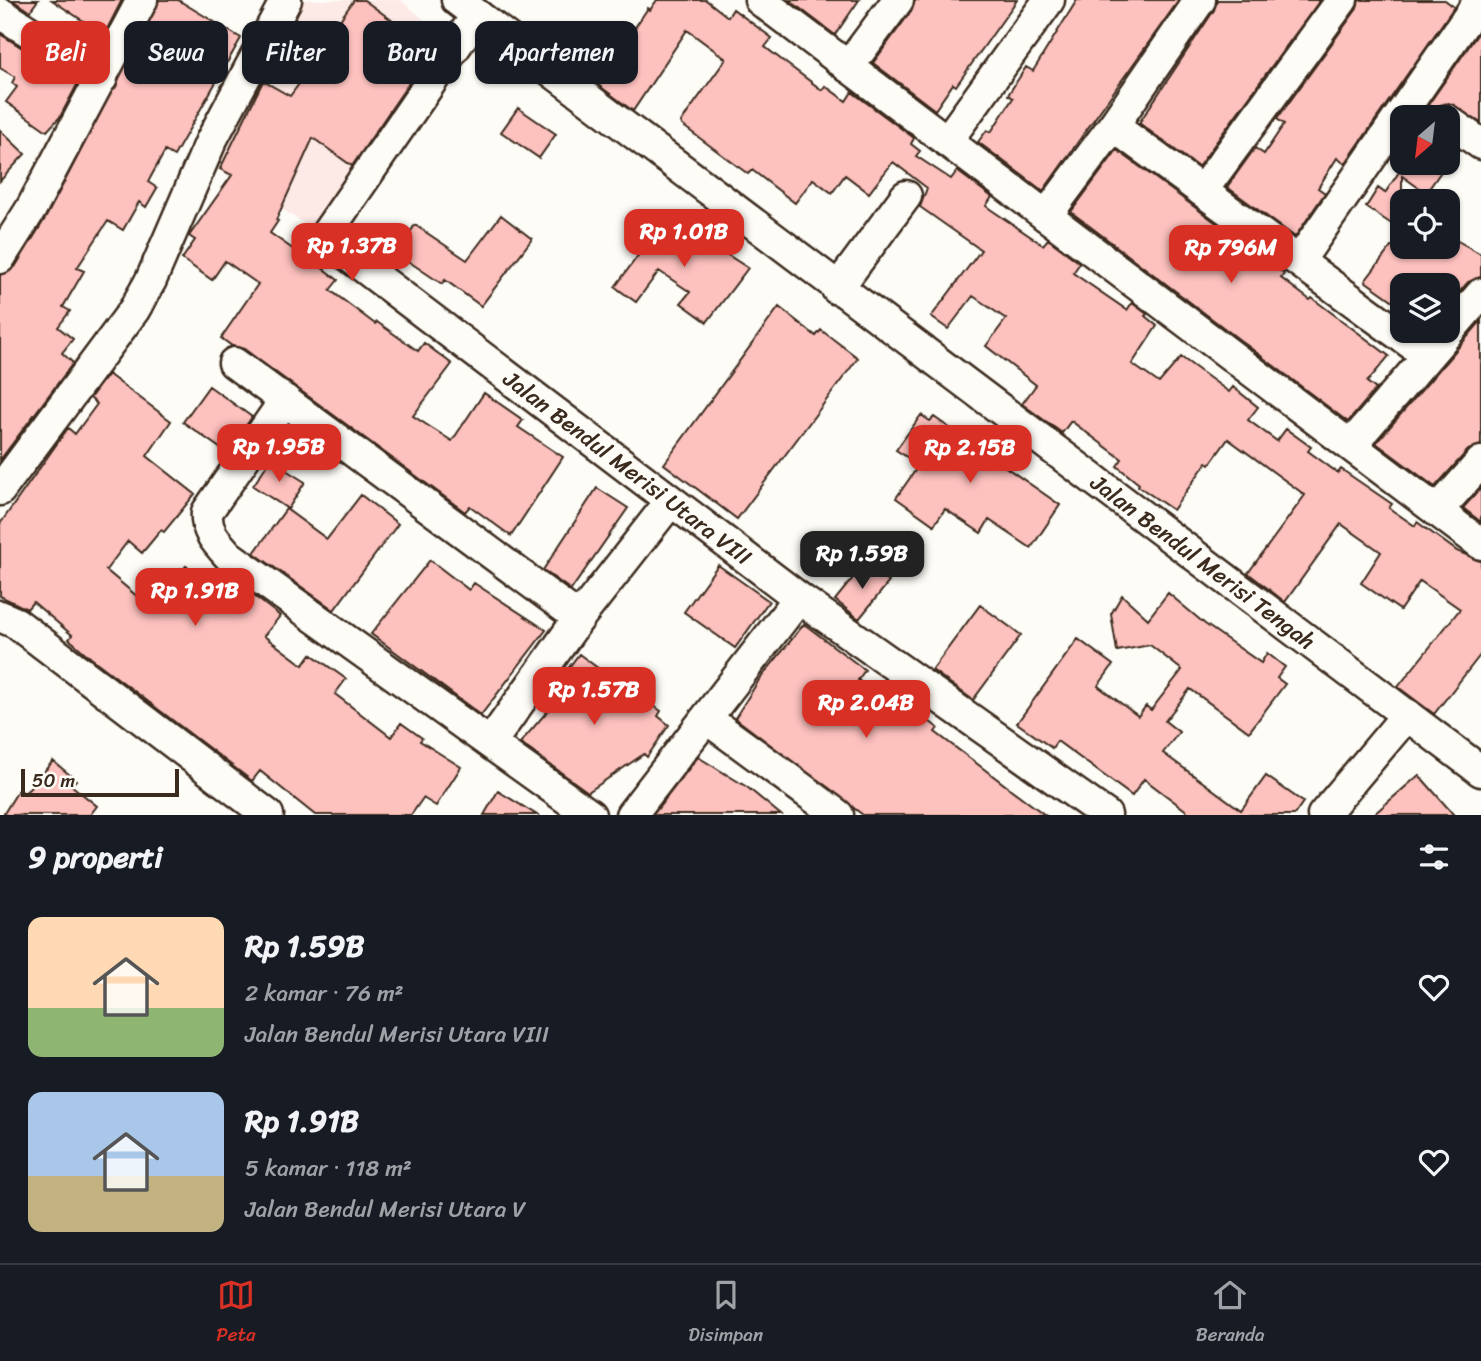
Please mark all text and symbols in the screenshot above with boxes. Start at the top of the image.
chip: Beli [21,21,110,84]
chip: Sewa [124,21,228,84]
chip: Filter [242,21,349,84]
chip: Baru [363,21,461,84]
chip: Apartemen [475,21,638,84]
north arrow [1390,105,1460,175]
map controls [1390,105,1460,343]
button: locate [1390,189,1460,259]
pin: Rp 1.01B [612,210,756,269]
text: Rp 1.01B [640,211,728,252]
pin: Rp 1.37B [280,224,424,283]
text: Rp 1.37B [307,225,397,266]
pin: Rp 796M [1166,226,1296,285]
text: Rp 796M [1185,227,1277,268]
button: layers [1390,273,1460,343]
street label: Jalan Bendul Merisi Utara VIII [493,359,761,577]
pin: Rp 1.95B [207,424,351,484]
text: Rp 1.95B [233,426,325,467]
pin: Rp 2.15B [898,426,1042,485]
text: Rp 2.15B [925,427,1015,468]
street label: Jalan Bendul Merisi Tengah [1080,463,1325,661]
pin: Rp 1.59B [790,532,934,591]
text: Rp 1.59B [816,533,908,574]
pin: Rp 1.91B [123,568,267,628]
text: Rp 1.91B [151,570,239,611]
pin: Rp 1.57B [522,668,666,727]
text: Rp 1.57B [549,669,639,710]
pin: Rp 2.04B [794,680,938,740]
text: Rp 2.04B [818,682,914,723]
text: 50 m [32,764,75,797]
scale bar [21,766,178,798]
text: 9 properti [28,830,163,884]
icon: filters [1415,838,1453,876]
text: Rp 1.59B [245,919,364,973]
icon: home [84,945,168,1029]
icon: heart [1415,968,1453,1006]
text: 2 kamar · 76 m² [245,973,404,1014]
text: Jalan Bendul Merisi Utara VIII [245,1014,549,1055]
text: Rp 1.91B [245,1094,359,1148]
icon: home [84,1120,168,1204]
icon: heart [1415,1143,1453,1181]
text: 5 kamar · 118 m² [245,1148,412,1189]
text: Jalan Bendul Merisi Utara V [245,1189,526,1230]
tab: Peta [216,1276,255,1351]
tab: Disimpan [688,1276,763,1351]
tab: Beranda [1196,1276,1265,1351]

